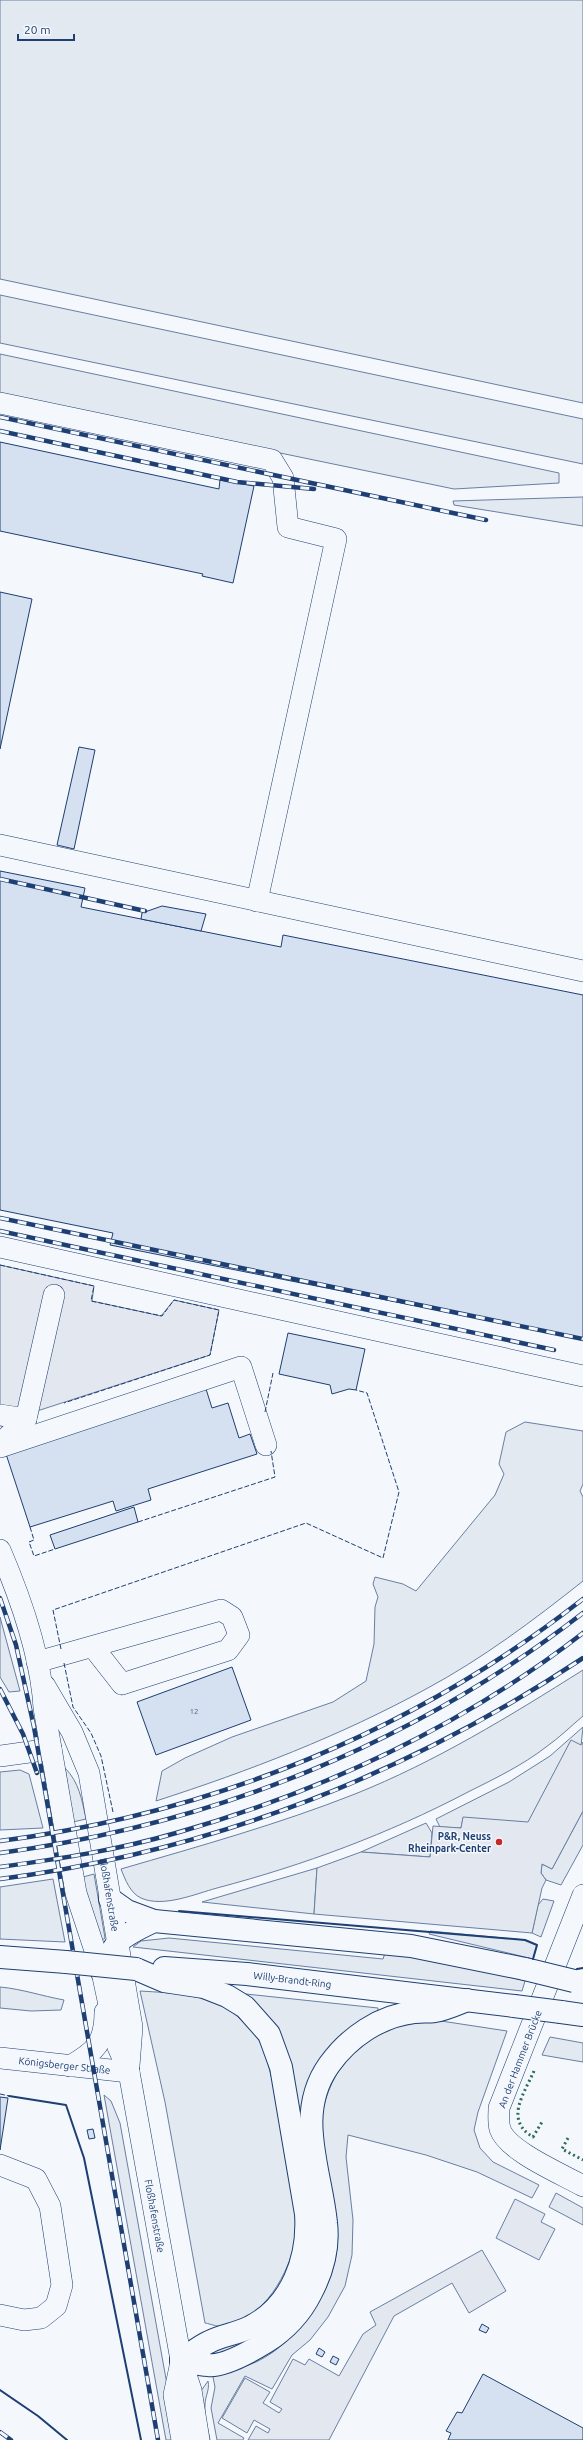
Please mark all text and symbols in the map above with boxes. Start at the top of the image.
scale bar [18,16,74,42]
text: 20 m [24,23,51,36]
house number: 12 [189,1707,199,1716]
place label: P&R, Neuss Rheinpark-Center [408,1831,492,1854]
marker: P&R, Neuss Rheinpark-Center [494,1837,504,1847]
street label: Floßhafenstraße [98,1857,121,1932]
street label: Willy-Brandt-Ring [253,1969,332,1990]
street label: An der Hammer Brücke [496,2009,544,2109]
street label: Königsberger Straße [18,2055,111,2075]
street label: Floßhafenstraße [143,2178,167,2254]

